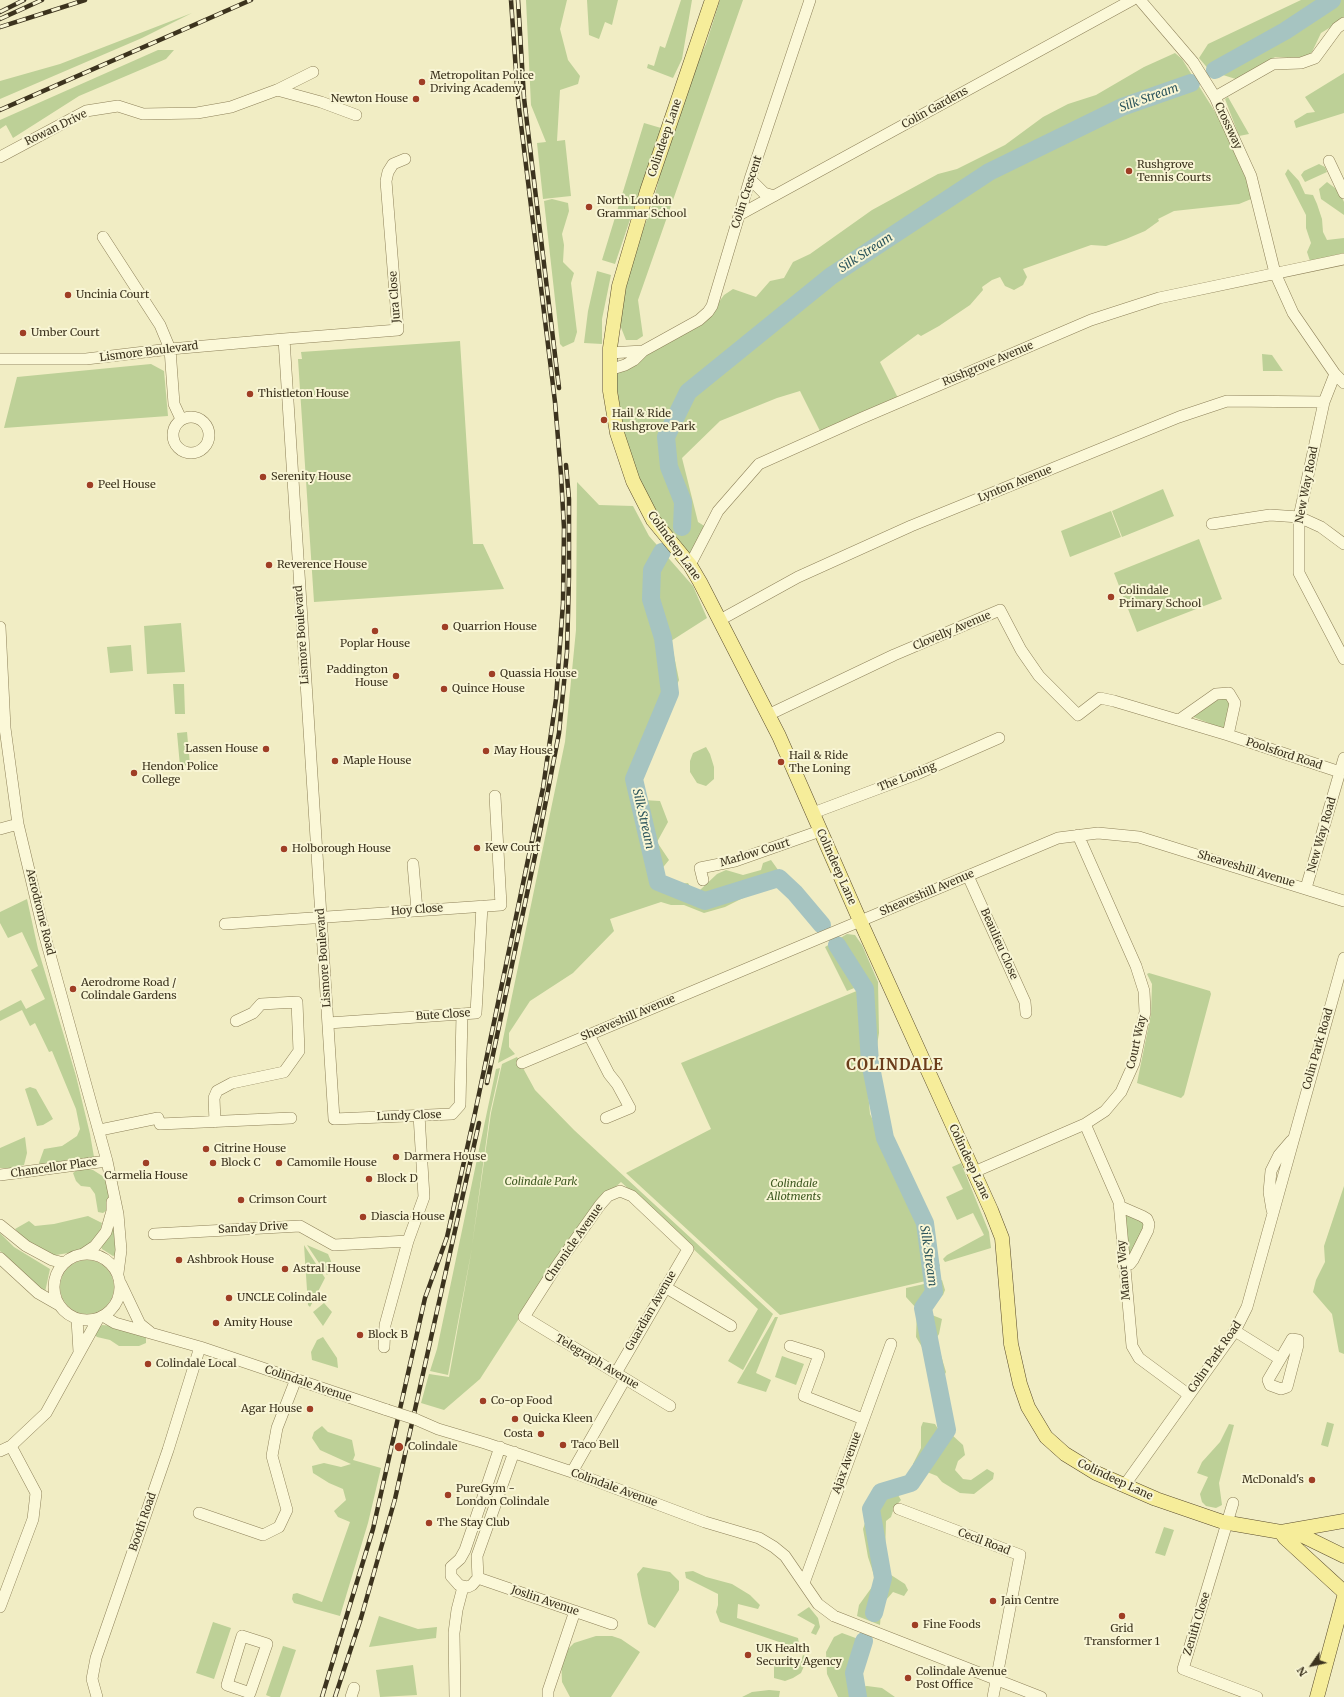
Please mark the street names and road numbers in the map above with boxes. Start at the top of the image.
street label: Colin Gardens [899,84,971,132]
street label: Colindeep Lane [645,97,685,179]
street label: Crossway [1211,100,1245,152]
street label: Rowan Drive [23,107,89,149]
street label: Colin Crescent [729,154,765,230]
street label: Jura Close [387,271,403,323]
street label: Lismore Boulevard [99,339,199,365]
street label: Rushgrove Avenue [940,339,1036,389]
street label: New Way Road [1293,445,1321,525]
street label: Lynton Avenue [976,463,1054,505]
street label: Colindeep Lane [645,509,703,583]
street label: Lismore Boulevard [292,585,312,685]
street label: Clovelly Avenue [911,609,993,653]
street label: Poolsford Road [1244,735,1324,773]
street label: The Loning [876,759,938,795]
street label: New Way Road [1305,796,1339,874]
street label: Colindeep Lane [813,827,859,907]
street label: Marlow Court [718,836,792,870]
street label: Sheaveshill Avenue [1196,848,1296,890]
street label: Sheaveshill Avenue [878,867,976,919]
street label: Aerodrome Road [23,868,57,956]
street label: Hoy Close [391,902,443,918]
street label: Beaulieu Close [977,906,1021,982]
street label: Lismore Boulevard [314,908,334,1008]
street label: Sheaveshill Avenue [579,992,677,1044]
street label: Bute Close [415,1007,471,1023]
street label: Colin Park Road [1300,1007,1336,1091]
street label: Court Way [1124,1014,1150,1070]
street label: Lundy Close [377,1108,441,1124]
street label: Colindeep Lane [946,1122,992,1202]
street label: Chancellor Place [10,1155,98,1181]
street label: Chronicle Avenue [542,1201,606,1285]
street label: Sanday Drive [218,1220,288,1236]
street label: Manor Way [1115,1239,1133,1301]
street label: Guardian Avenue [623,1269,679,1353]
street label: Colin Park Road [1185,1319,1245,1395]
street label: Telegraph Avenue [553,1332,641,1392]
street label: Colindale Avenue [263,1363,353,1405]
street label: Ajax Avenue [830,1430,864,1496]
street label: Colindeep Lane [1075,1457,1155,1503]
street label: Colindale Avenue [569,1466,659,1510]
street label: Booth Road [127,1491,159,1553]
street label: Cecil Road [956,1526,1012,1558]
street label: Joslin Avenue [509,1583,581,1619]
street label: Zenith Close [1181,1591,1213,1657]

